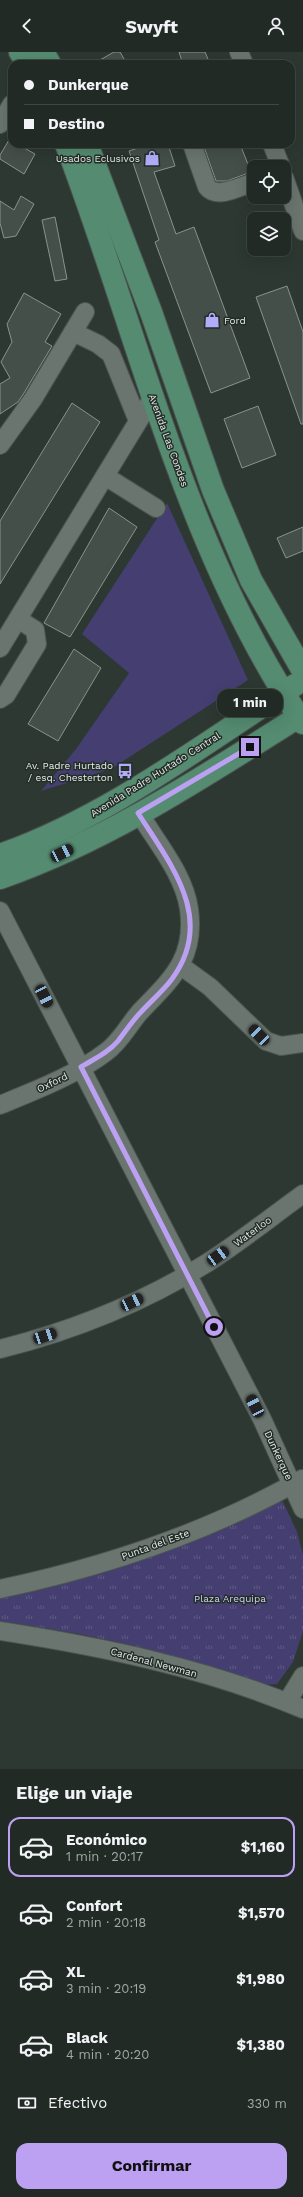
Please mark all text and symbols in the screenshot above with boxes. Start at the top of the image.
icon: back [16,15,38,37]
icon: person [265,15,287,37]
text: Swyft [125,16,178,37]
text: Dunkerque [48,76,129,94]
text: Destino [48,115,105,133]
shop icon: Usados Eclusivos [143,149,161,167]
place label: Usados Eclusivos [56,153,140,164]
map controls [247,160,291,256]
button: locate [247,160,291,204]
button: layers [247,212,291,256]
shop icon: Ford [203,311,221,329]
place label: Ford [224,315,246,326]
street label: Avenida Las Condes [147,392,190,488]
callout: 1 min [217,689,283,717]
text: 1 min [233,695,267,710]
street label: Avenida Padre Hurtado Central [88,730,222,819]
route end [241,738,259,756]
place label: Av. Padre Hurtado / esq. Chesterton [26,760,113,783]
bus stop icon: Av. Padre Hurtado / esq. Chesterton [116,762,134,780]
car [49,842,75,864]
car [33,983,55,1009]
car [246,1022,272,1048]
street label: Oxford [35,1070,69,1095]
street label: Waterloo [231,1214,273,1249]
car [205,1244,231,1268]
car [119,1291,145,1313]
route start [205,1318,223,1336]
car [32,1327,58,1345]
car [244,1393,266,1419]
street label: Dunkerque [262,1429,295,1482]
street label: Punta del Este [120,1527,191,1562]
park label: Plaza Arequipa [194,1593,266,1604]
street label: Cardenal Newman [109,1646,198,1679]
text: Elige un viaje [16,1782,133,1803]
icon: car [18,1829,54,1865]
text: Económico [66,1831,147,1849]
text: $1,160 [241,1838,285,1856]
text: 1 min · 20:17 [66,1849,143,1864]
icon: car [18,1895,54,1931]
text: Confort [66,1897,122,1915]
text: $1,570 [238,1904,285,1922]
text: 2 min · 20:18 [66,1915,146,1930]
icon: car [18,1961,54,1997]
text: XL [66,1963,85,1981]
text: $1,980 [236,1970,285,1988]
text: 3 min · 20:19 [66,1981,146,1996]
icon: car [18,2027,54,2063]
text: Black [66,2029,108,2047]
text: $1,380 [237,2036,285,2054]
text: 4 min · 20:20 [66,2047,149,2062]
icon: cash [16,2092,38,2114]
text: Efectivo [48,2094,107,2112]
text: 330 m [247,2096,287,2111]
button: Confirmar [16,2143,287,2189]

